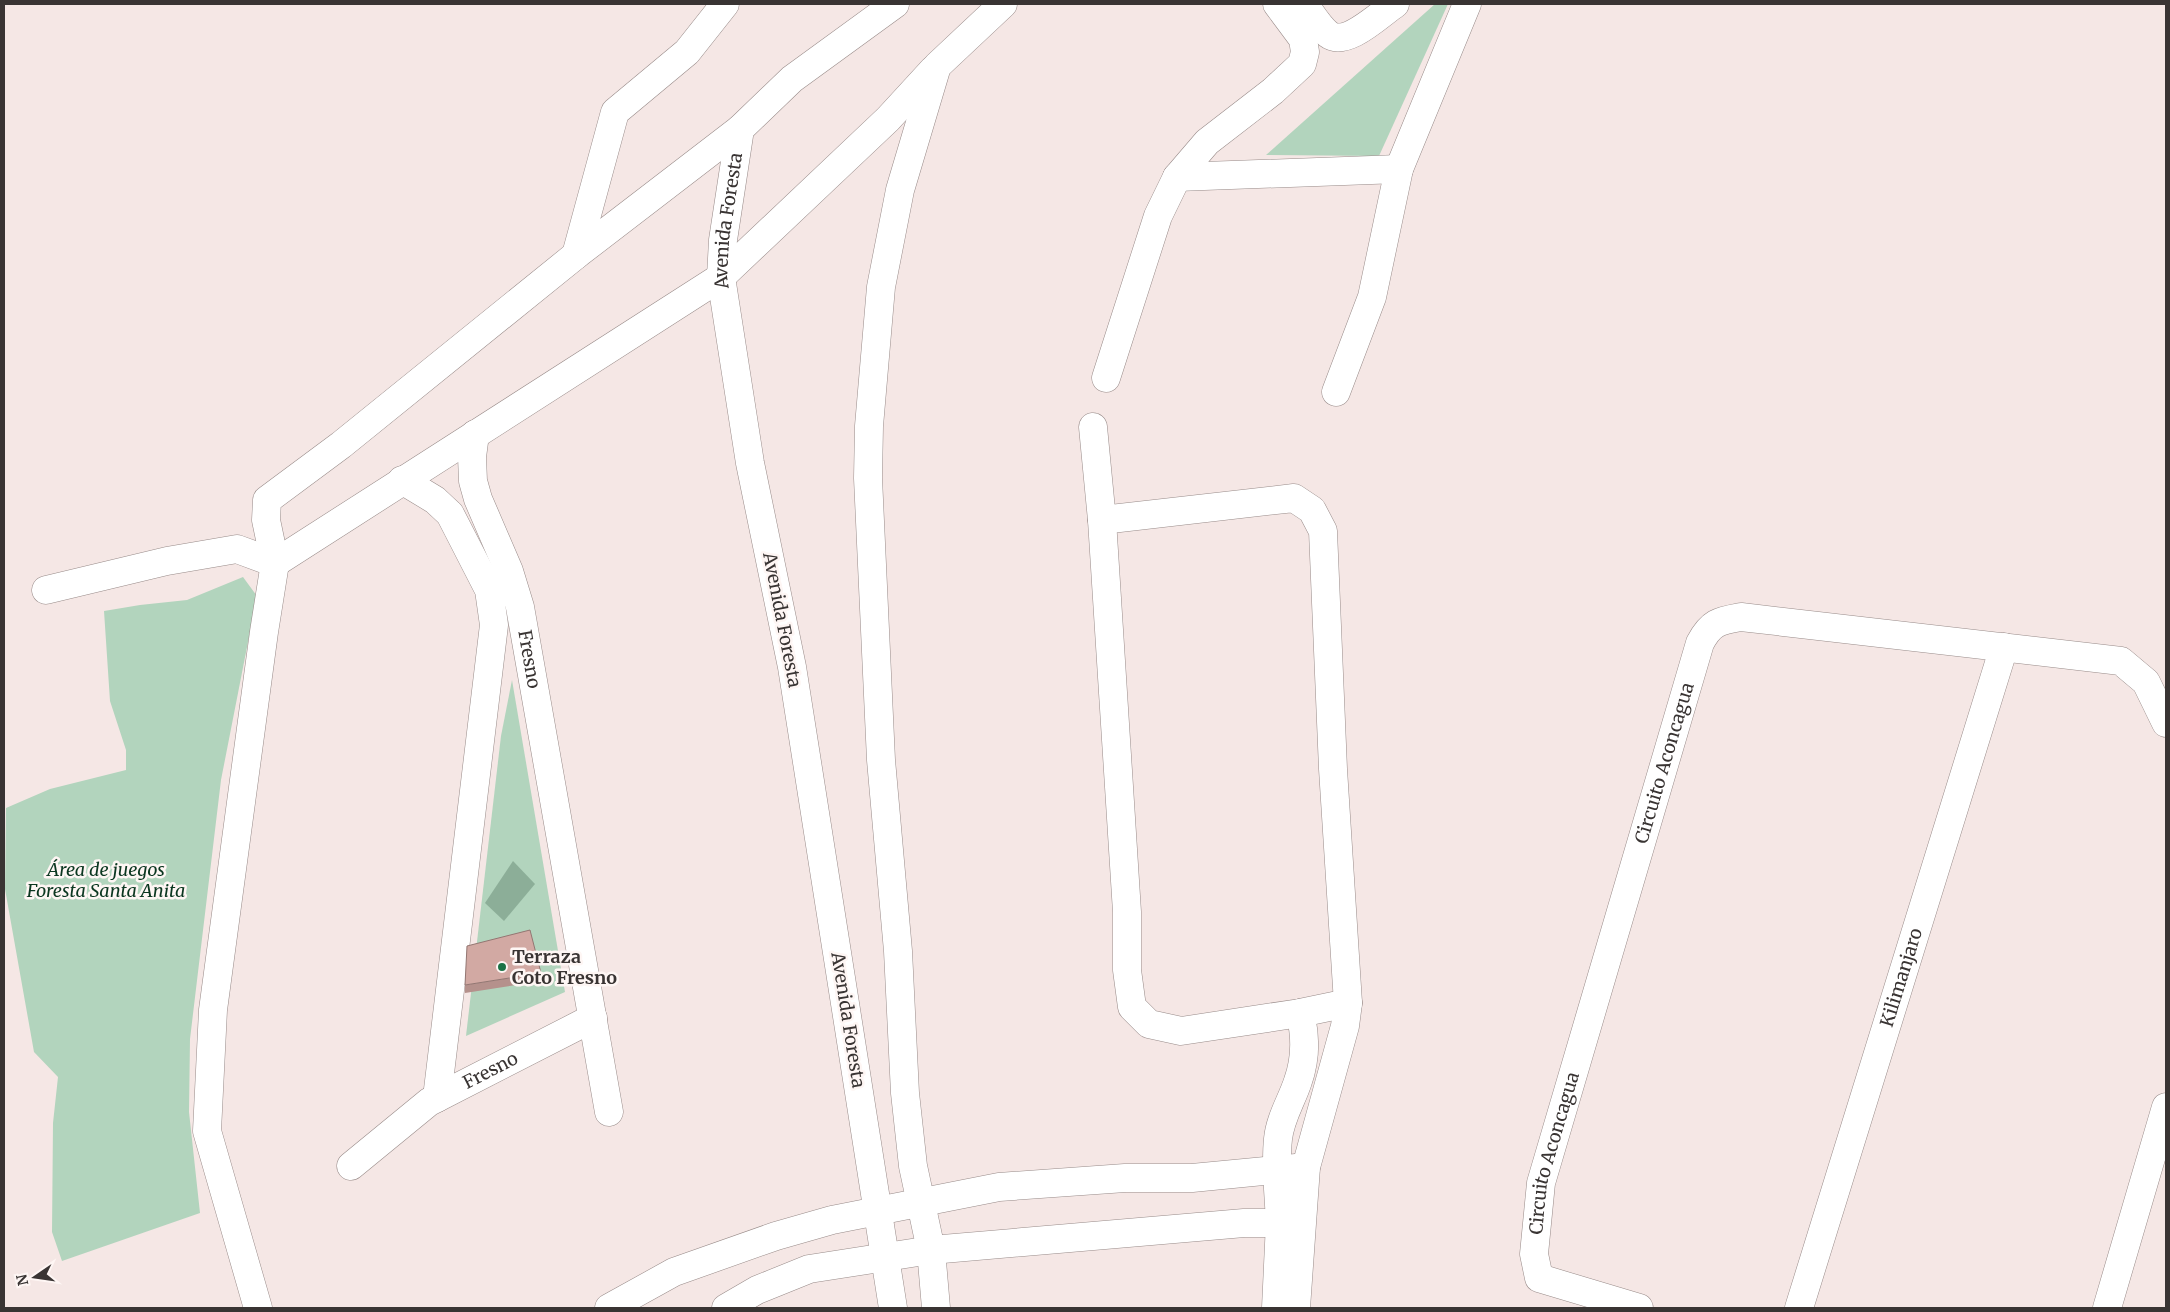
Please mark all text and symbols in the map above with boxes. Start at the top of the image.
street label: Avenida Foresta [709,151,747,292]
street label: Avenida Foresta [758,549,807,690]
street label: Fresno [513,628,546,690]
street label: Circuito Aconcagua [1630,679,1699,846]
park label: Área de juegos Foresta Santa Anita [26,858,185,902]
street label: Kilimanjaro [1875,925,1927,1030]
place label: Terraza Coto Fresno [512,945,617,989]
street label: Avenida Foresta [826,949,871,1090]
marker: Terraza Coto Fresno [496,961,508,973]
street label: Fresno [459,1046,522,1094]
street label: Circuito Aconcagua [1524,1069,1584,1236]
north arrow [10,1252,60,1302]
text: N [12,1273,32,1287]

